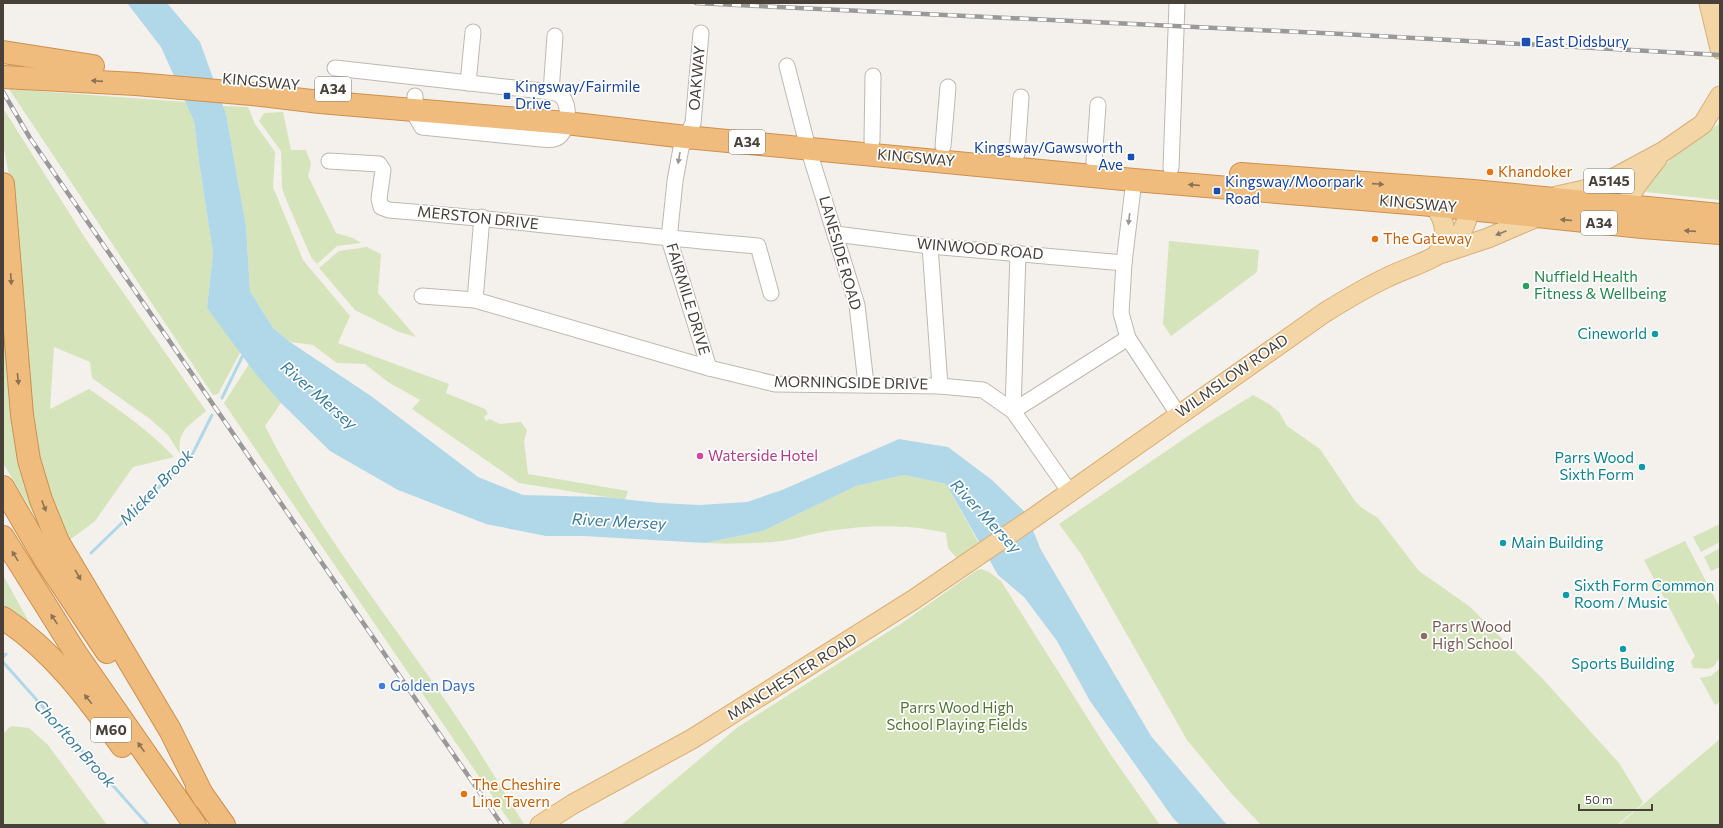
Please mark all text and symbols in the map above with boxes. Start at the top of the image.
place label: East Didsbury [1535,32,1629,50]
marker: East Didsbury [1520,36,1532,48]
street label: OAKWAY [684,44,708,111]
street label: KINGSWAY [221,69,301,93]
road number: A34 [315,77,351,101]
place label: Kingsway/Fairmile Drive [515,77,640,112]
one-way arrow [91,78,103,85]
marker: Kingsway/Fairmile Drive [502,91,512,101]
road number: A34 [729,130,765,154]
place label: Kingsway/Gawsworth Ave [974,138,1123,173]
street label: KINGSWAY [876,145,956,169]
one-way arrow [676,152,682,164]
marker: Kingsway/Gawsworth Ave [1126,152,1136,162]
place label: Khandoker [1498,162,1572,180]
marker: Khandoker [1485,167,1495,177]
road number: A5145 [1584,169,1634,193]
place label: Kingsway/Moorpark Road [1225,172,1364,207]
one-way arrow [1372,180,1384,187]
one-way arrow [1188,181,1200,188]
marker: Kingsway/Moorpark Road [1212,186,1222,196]
street label: KINGSWAY [1378,191,1458,215]
street label: LANESIDE ROAD [816,194,866,312]
street label: MERSTON DRIVE [416,202,540,232]
road number: A34 [1581,211,1617,235]
one-way arrow [1126,213,1133,225]
one-way arrow [1560,216,1572,223]
one-way arrow [1684,227,1696,234]
place label: The Gateway [1383,229,1472,247]
one-way arrow [1495,230,1507,236]
street label: WINWOOD ROAD [916,233,1044,263]
marker: The Gateway [1370,234,1380,244]
street label: FAIRMILE DRIVE [663,241,715,357]
place label: Nuffield Health Fitness & Wellbeing [1534,267,1667,302]
one-way arrow [7,273,14,285]
marker: Nuffield Health Fitness & Wellbeing [1521,281,1531,291]
place label: Cineworld [1577,324,1647,342]
marker: Cineworld [1650,329,1660,339]
street label: WILMSLOW ROAD [1172,330,1291,421]
water label: River Mersey [277,356,362,433]
street label: MORNINGSIDE DRIVE [774,372,929,392]
one-way arrow [15,373,22,385]
water label: Micker Brook [115,445,197,528]
place label: Waterside Hotel [708,446,818,464]
place label: Parrs Wood Sixth Form [1554,448,1634,483]
marker: Waterside Hotel [695,451,705,461]
marker: Parrs Wood Sixth Form [1637,462,1647,472]
water label: River Mersey [947,475,1026,557]
one-way arrow [41,501,47,513]
water label: River Mersey [571,509,667,532]
place label: Main Building [1511,533,1603,551]
marker: Main Building [1498,538,1508,548]
one-way arrow [11,550,18,562]
one-way arrow [74,569,81,581]
place label: Sixth Form Common Room / Music [1574,576,1714,611]
marker: Sixth Form Common Room / Music [1561,590,1571,600]
one-way arrow [51,614,58,625]
place label: Parrs Wood High School [1432,617,1513,652]
street label: MANCHESTER ROAD [723,629,860,723]
marker: Parrs Wood High School [1419,631,1429,641]
marker: Sports Building [1618,644,1628,654]
place label: Sports Building [1571,654,1675,672]
place label: Golden Days [390,676,475,694]
marker: Golden Days [377,681,387,691]
one-way arrow [83,693,92,704]
water label: Chorlton Brook [31,694,120,791]
park label: Parrs Wood High School Playing Fields [886,698,1028,733]
road number: M60 [91,718,131,742]
one-way arrow [137,742,145,752]
place label: The Cheshire Line Tavern [472,775,561,810]
scale bar [1579,786,1652,812]
marker: The Cheshire Line Tavern [459,789,469,799]
text: 50 m [1585,792,1613,806]

